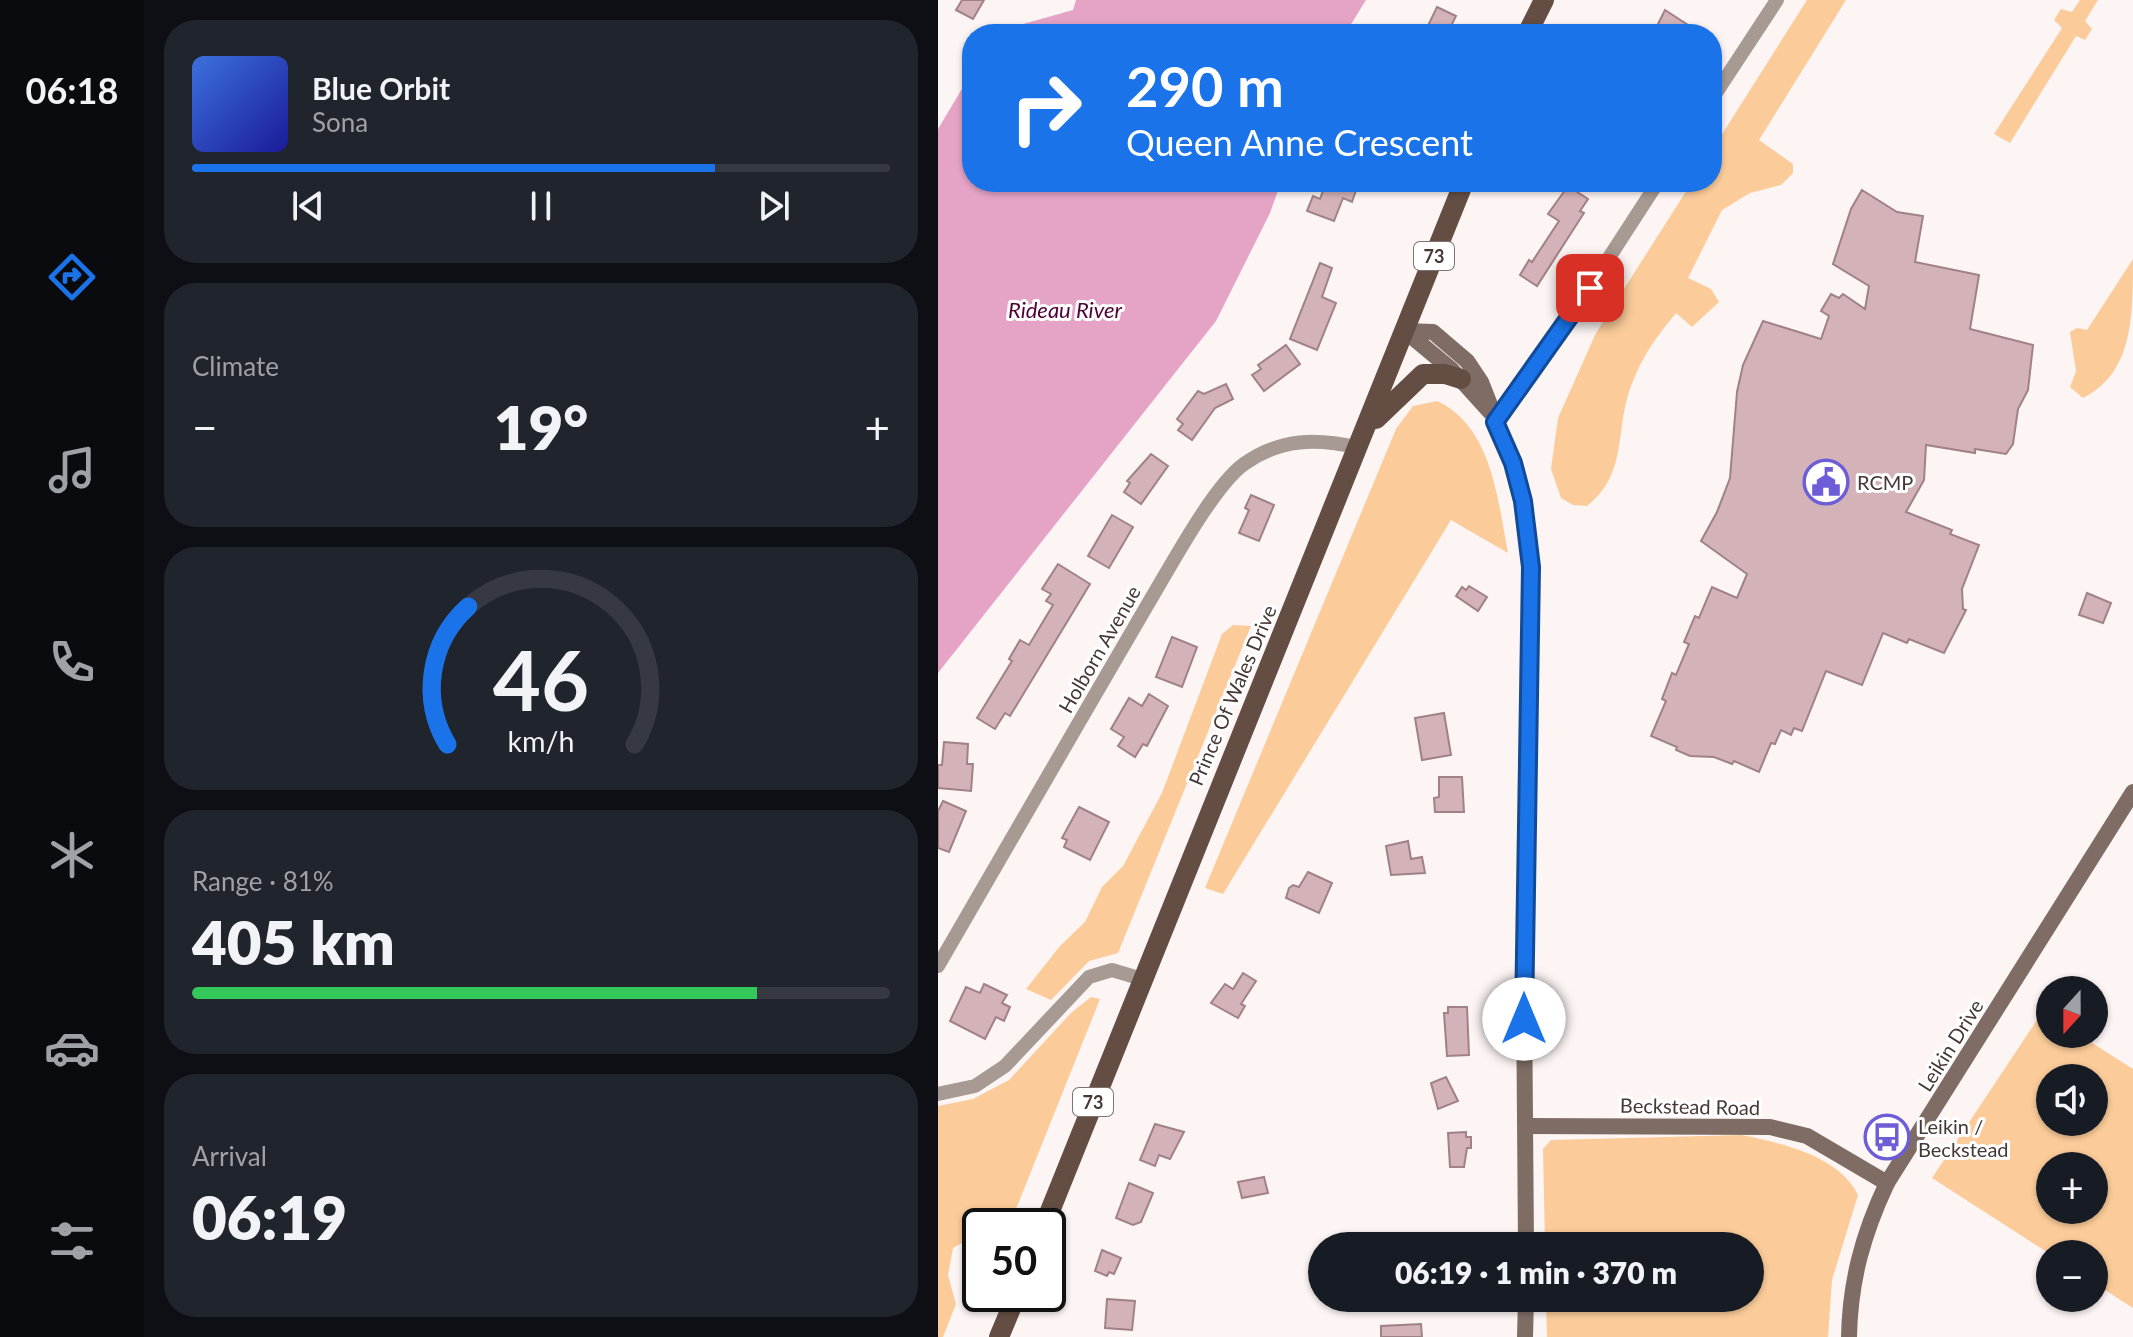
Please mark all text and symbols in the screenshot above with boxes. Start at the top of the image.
text: 290 m [1126,52,1284,119]
icon: right [994,56,1098,160]
text: 06:18 [26,68,118,112]
text: Blue Orbit [312,70,450,106]
text: Sona [312,106,368,138]
text: Queen Anne Crescent [1126,120,1473,164]
icon: previous [286,184,330,228]
icon: pause [519,184,563,228]
icon: next [752,184,796,228]
road number: 73 [1414,242,1454,270]
icon: directions [44,249,100,305]
pin [1556,254,1624,322]
icon: arrive [1568,266,1612,310]
water label: Rideau River [1008,296,1122,323]
text: Climate [192,350,279,382]
text: 19° [494,391,588,463]
text: − [192,401,218,453]
text: + [864,401,890,453]
icon: music [44,442,100,498]
public building icon: RCMP [1802,458,1850,506]
place label: RCMP [1857,470,1913,494]
street label: Holborn Avenue [1053,581,1145,717]
street label: Prince Of Wales Drive [1183,601,1281,789]
text: 46 [493,628,589,728]
icon: phone [44,634,100,690]
text: km/h [508,724,574,758]
icon: climate [44,827,100,883]
text: Range · 81% [192,865,334,897]
text: 405 km [192,906,395,978]
north arrow [2036,976,2108,1048]
map controls [2036,976,2108,1312]
position arrow [1482,977,1566,1061]
street label: Leikin Drive [1912,995,1988,1095]
icon: car [44,1020,100,1076]
button: sound [2036,1064,2108,1136]
road number: 73 [1073,1088,1113,1116]
street label: Beckstead Road [1620,1093,1760,1119]
bus stop icon: Leikin / Beckstead [1863,1113,1911,1161]
place label: Leikin / Beckstead [1918,1114,2009,1161]
text: Arrival [192,1140,267,1172]
button: + [2036,1152,2108,1224]
text: 06:19 [192,1181,347,1253]
speed limit sign: 50 [962,1208,1066,1312]
icon: filters [44,1213,100,1269]
button: − [2036,1240,2108,1312]
text: 06:19 · 1 min · 370 m [1395,1254,1677,1290]

